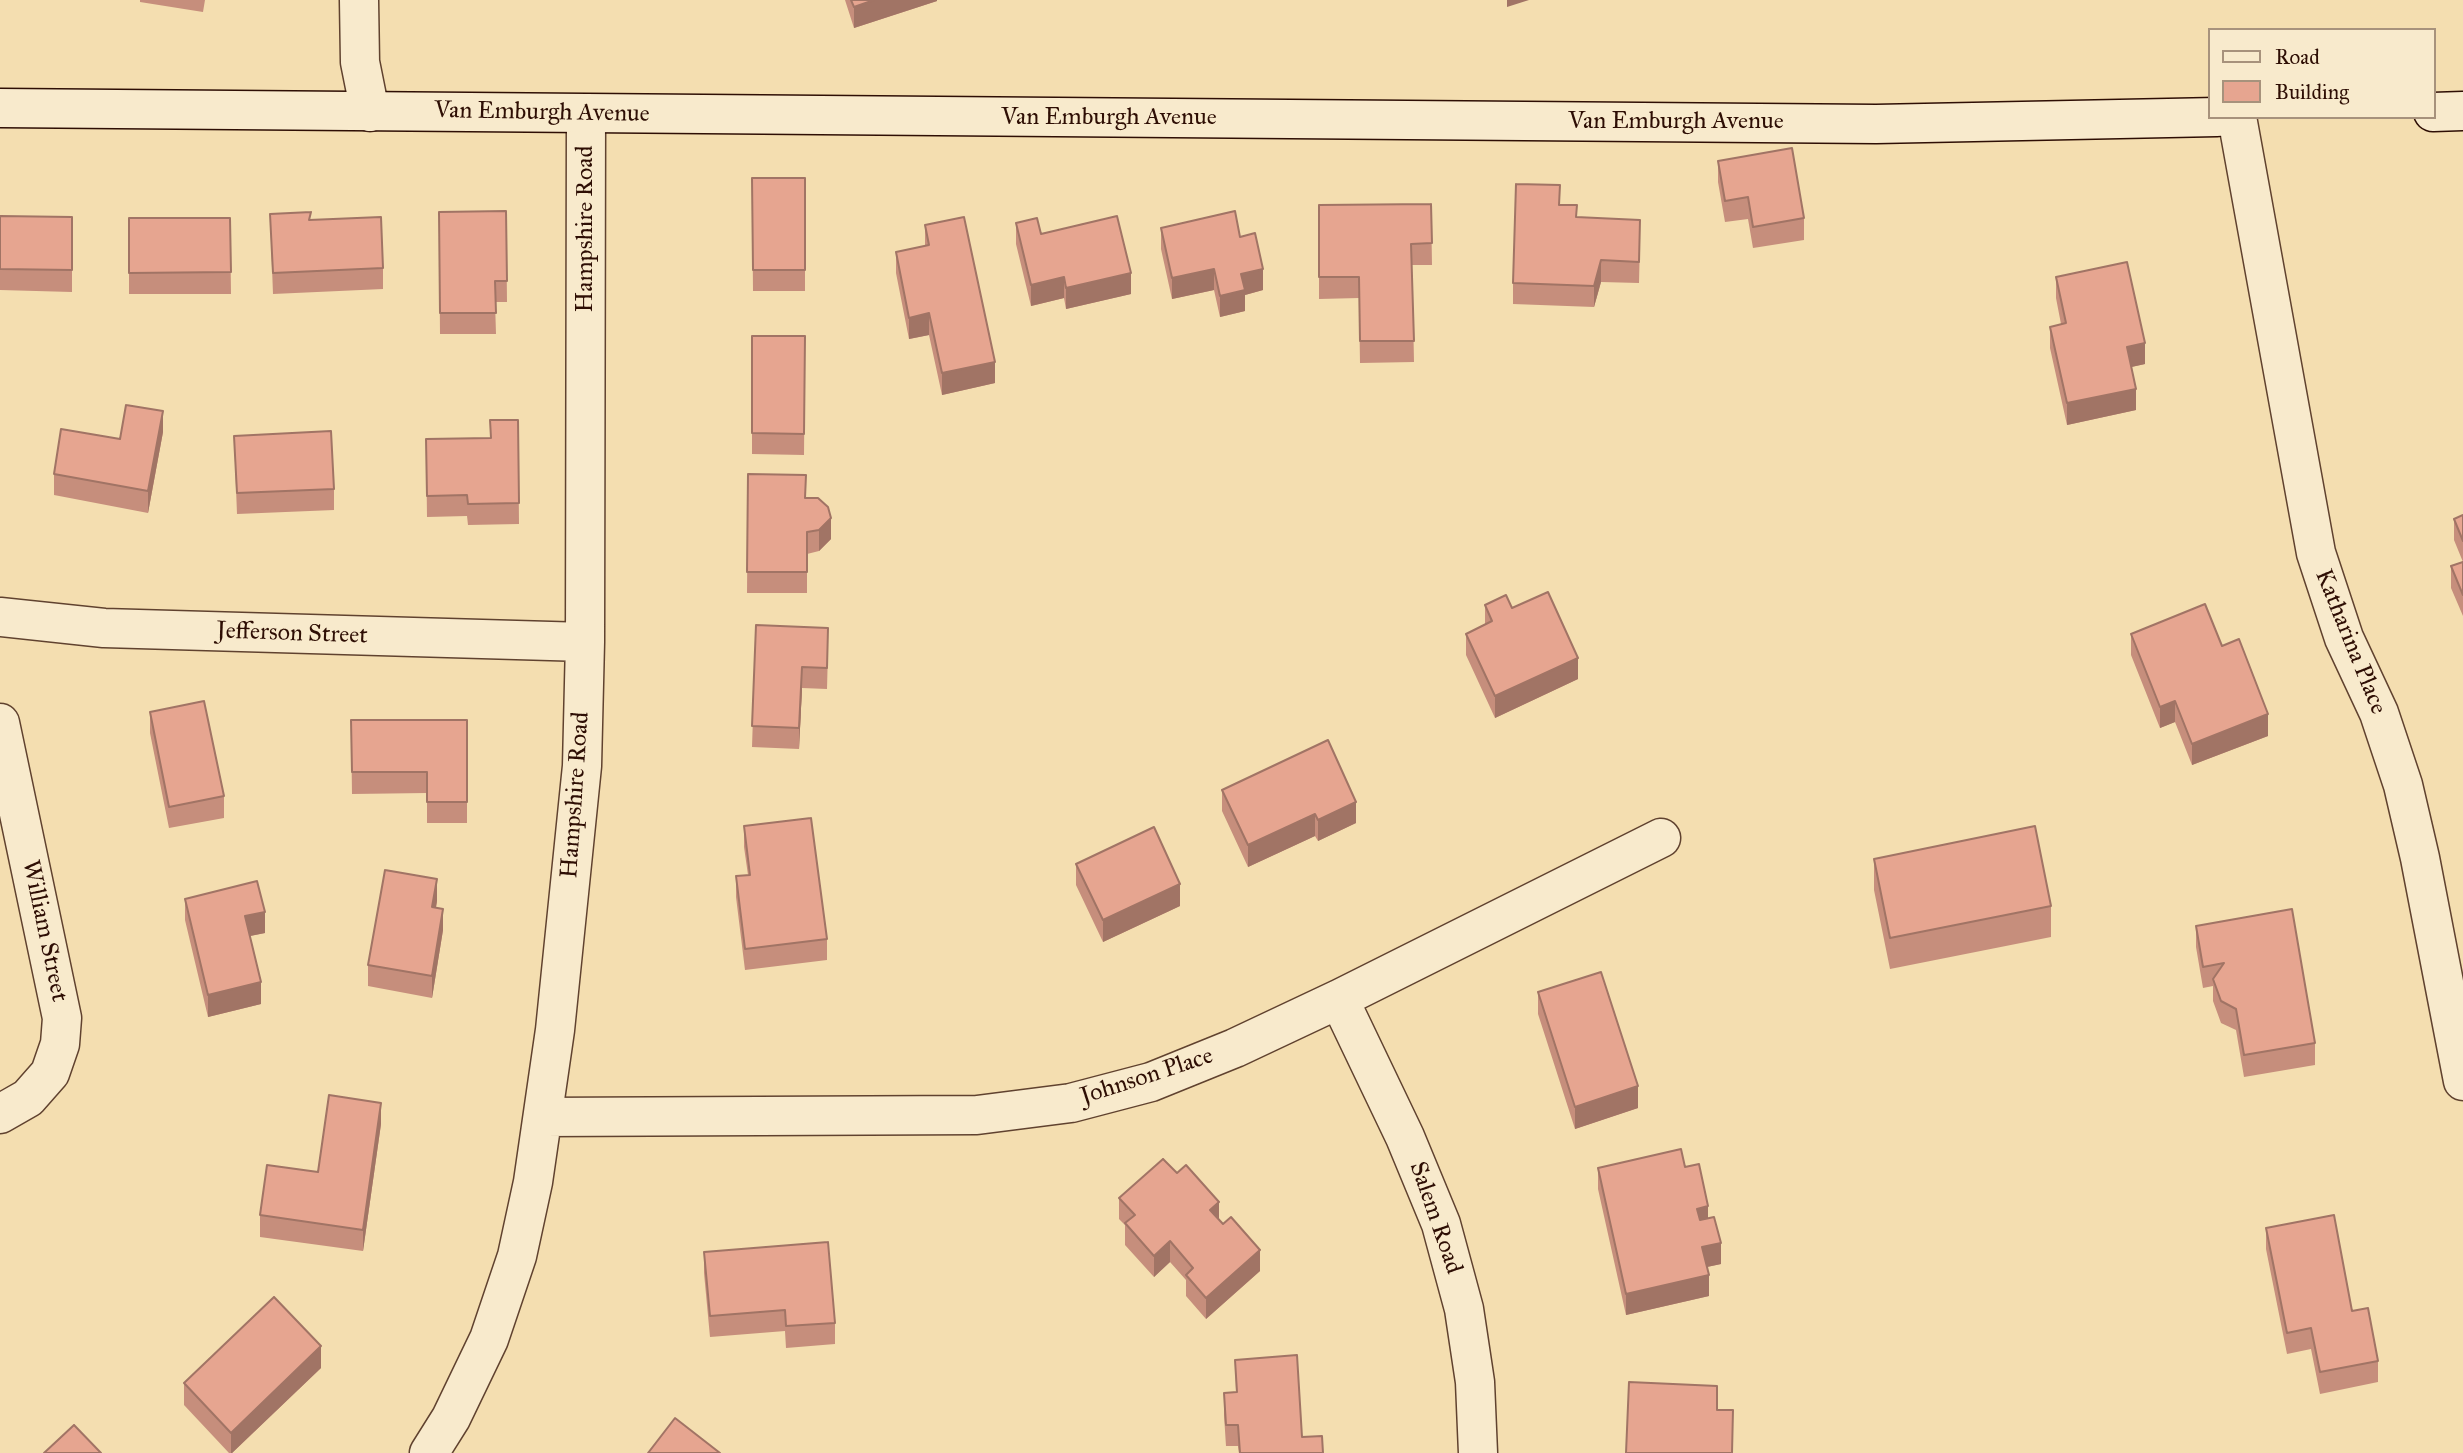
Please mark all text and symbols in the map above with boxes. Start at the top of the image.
legend [2208,28,2435,119]
text: Road [2275,44,2320,70]
text: Building [2275,79,2349,105]
street label: Van Emburgh Avenue [434,97,650,129]
street label: Van Emburgh Avenue [1001,104,1217,132]
street label: Van Emburgh Avenue [1568,108,1784,136]
street label: Hampshire Road [572,146,600,312]
street label: Katharina Place [2308,565,2392,719]
street label: Jefferson Street [216,617,368,651]
street label: Hampshire Road [556,711,596,879]
street label: William Street [15,858,73,1004]
street label: Johnson Place [1077,1042,1217,1112]
street label: Salem Road [1402,1158,1468,1278]

